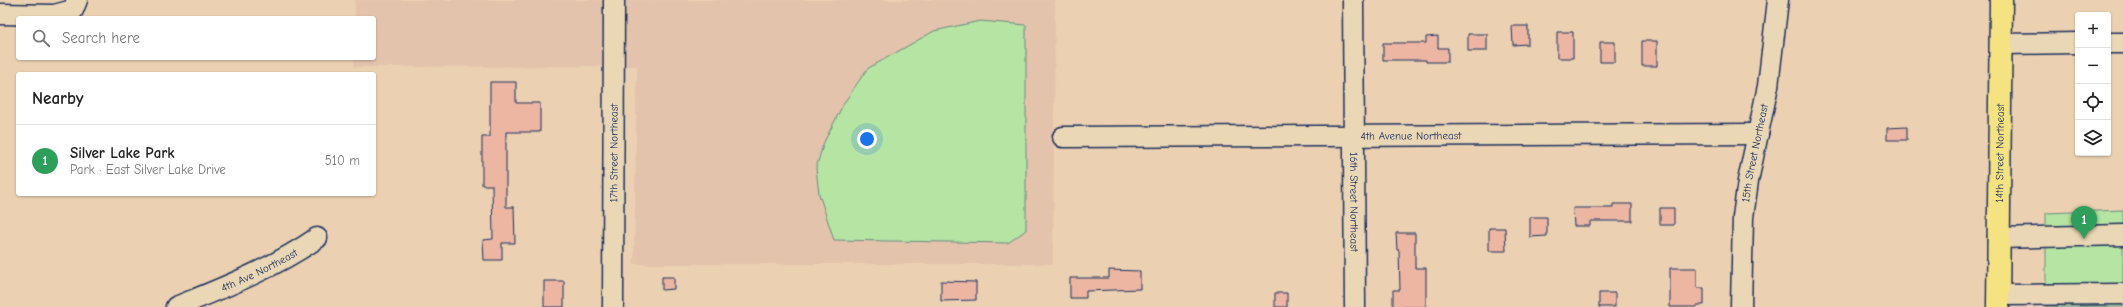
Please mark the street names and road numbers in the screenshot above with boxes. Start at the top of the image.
street label: 15th Street Northeast [1739,102,1771,203]
street label: 17th Street Northeast [607,103,620,203]
street label: 14th Street Northeast [1993,103,2006,203]
street label: 4th Avenue Northeast [1361,129,1462,142]
street label: 16th Street Northeast [1347,152,1361,253]
street label: 4th Ave Northeast [219,245,300,294]

